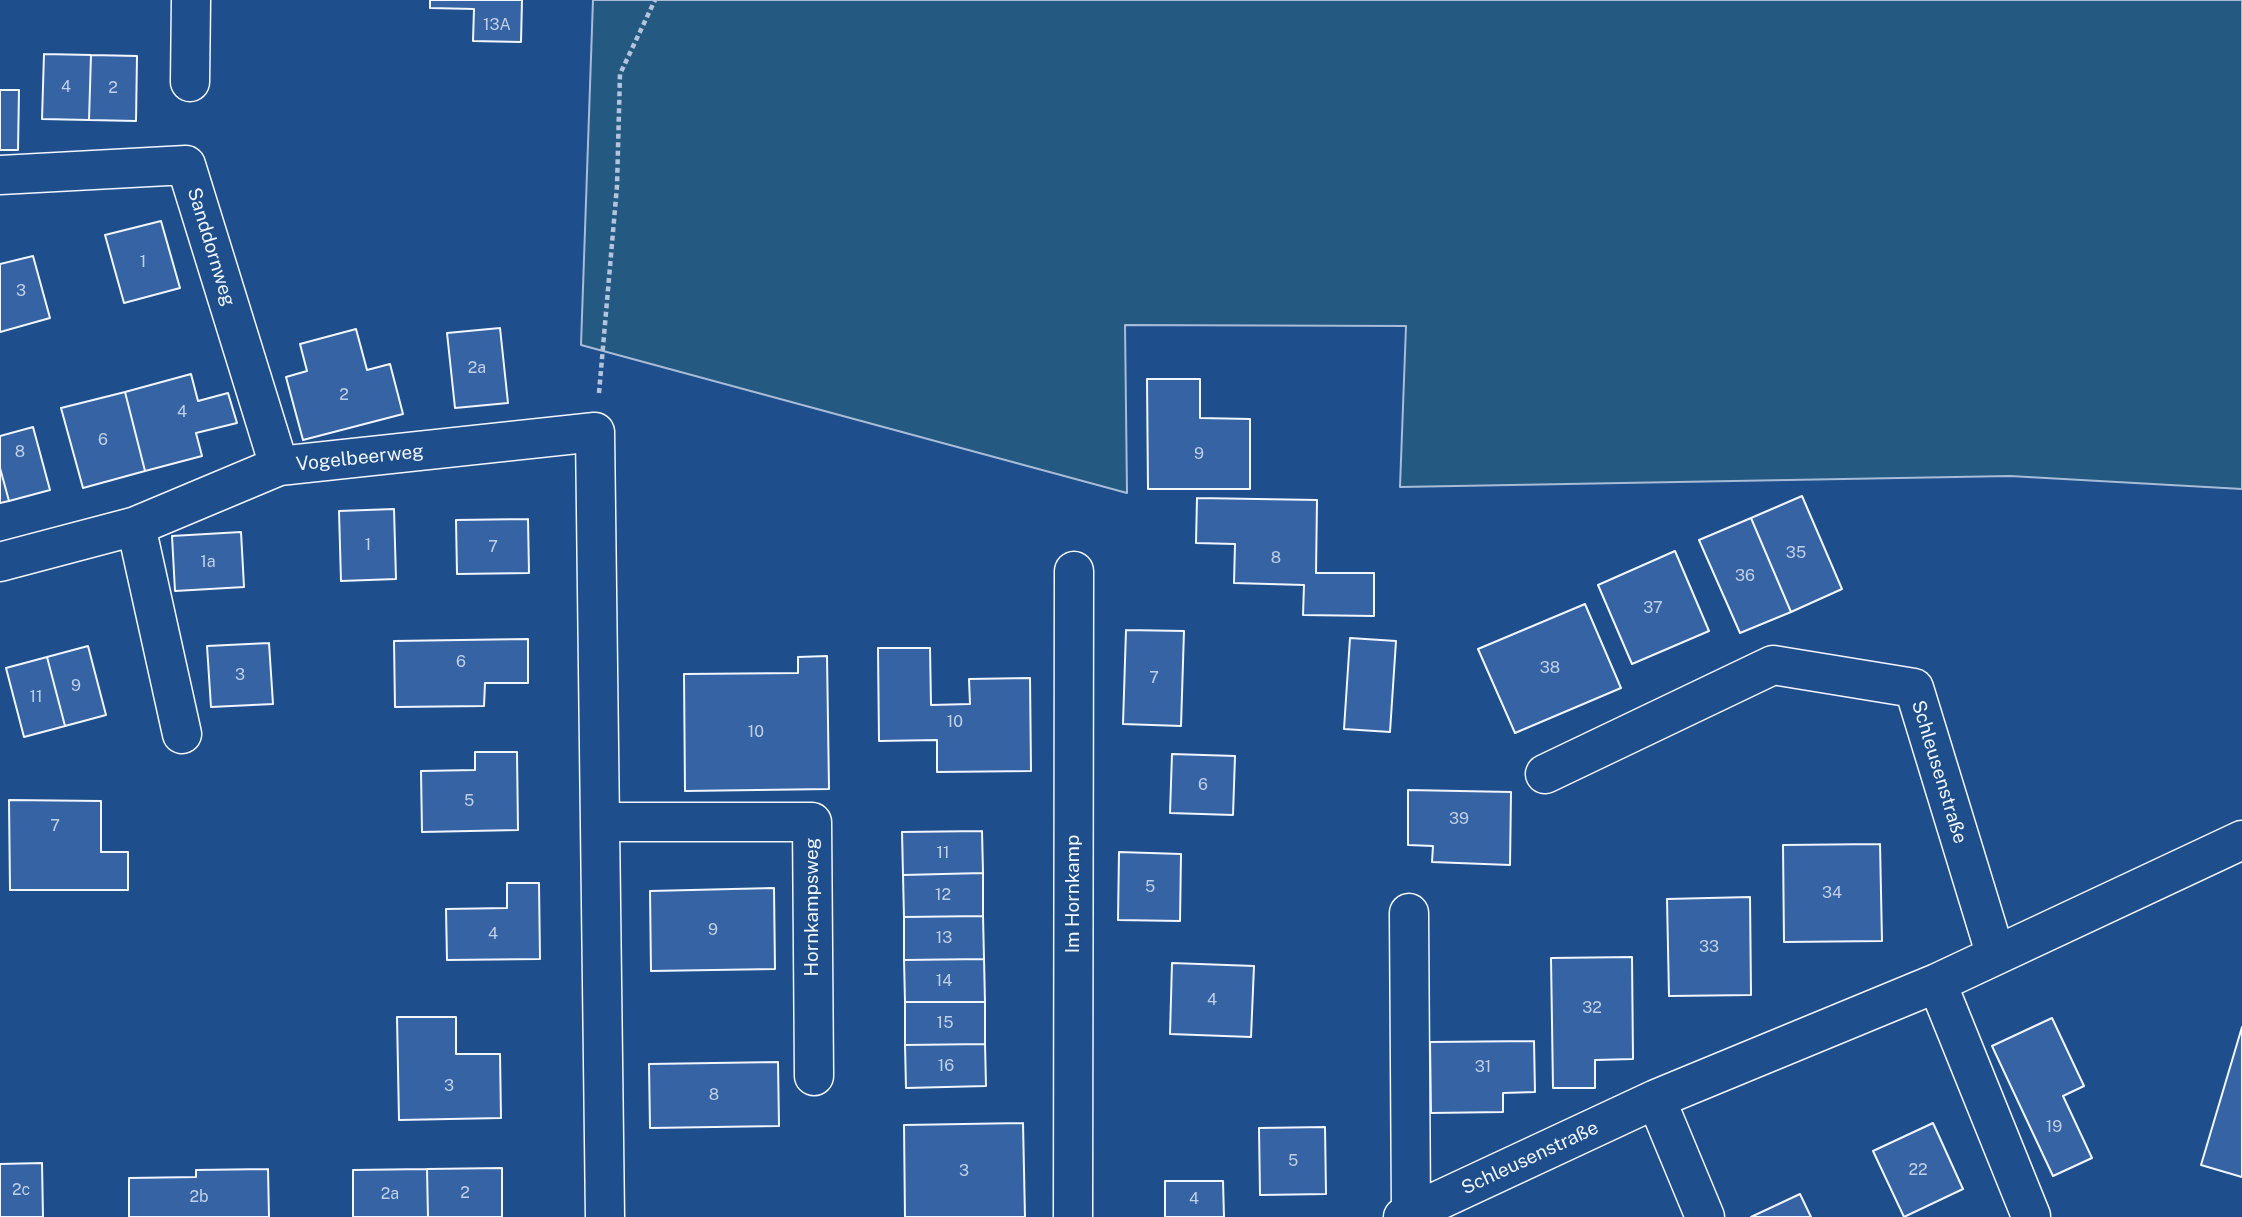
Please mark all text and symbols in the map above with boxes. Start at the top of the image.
house number: 13A [483,15,511,35]
house number: 4 [61,77,71,97]
house number: 2 [108,78,118,98]
street label: Sanddornweg [182,185,240,309]
house number: 1 [140,252,146,272]
house number: 3 [16,281,26,301]
house number: 2a [468,358,486,378]
house number: 2 [339,385,349,405]
house number: 4 [177,402,187,422]
house number: 6 [98,430,108,450]
street label: Vogelbeerweg [295,440,425,476]
house number: 8 [15,442,25,462]
house number: 9 [1194,444,1204,464]
house number: 1 [365,535,371,555]
house number: 7 [488,537,498,557]
house number: 35 [1786,543,1806,563]
house number: 8 [1271,548,1281,568]
house number: 1a [200,552,216,572]
house number: 36 [1735,566,1755,586]
house number: 37 [1643,598,1663,618]
house number: 6 [456,652,466,672]
house number: 38 [1540,658,1560,678]
house number: 3 [235,665,245,685]
house number: 7 [1149,668,1159,688]
house number: 9 [71,676,81,696]
house number: 11 [29,687,43,707]
street label: Schleusenstraße [1906,698,1972,846]
house number: 10 [947,712,963,732]
house number: 10 [748,722,764,742]
house number: 6 [1198,775,1208,795]
house number: 5 [464,791,474,811]
house number: 39 [1449,809,1469,829]
house number: 7 [50,816,60,836]
street label: Im Hornkamp [1062,835,1084,953]
street label: Hornkampsweg [801,838,823,976]
house number: 11 [936,843,950,863]
house number: 5 [1145,877,1155,897]
house number: 34 [1822,883,1842,903]
house number: 12 [935,885,951,905]
house number: 9 [708,920,718,940]
house number: 4 [488,924,498,944]
house number: 13 [936,928,952,948]
house number: 33 [1699,937,1719,957]
house number: 14 [936,971,952,991]
house number: 4 [1207,990,1217,1010]
house number: 32 [1582,998,1602,1018]
house number: 15 [937,1013,953,1033]
house number: 16 [938,1056,954,1076]
house number: 31 [1475,1057,1491,1077]
house number: 3 [444,1076,454,1096]
house number: 8 [709,1085,719,1105]
street label: Schleusenstraße [1458,1116,1602,1200]
house number: 19 [2046,1117,2062,1137]
house number: 5 [1288,1151,1298,1171]
house number: 22 [1908,1160,1928,1180]
house number: 3 [959,1161,969,1181]
house number: 2c [12,1180,30,1200]
house number: 2 [460,1183,470,1203]
house number: 2a [381,1184,399,1204]
house number: 2b [189,1187,209,1207]
house number: 4 [1189,1189,1199,1209]

